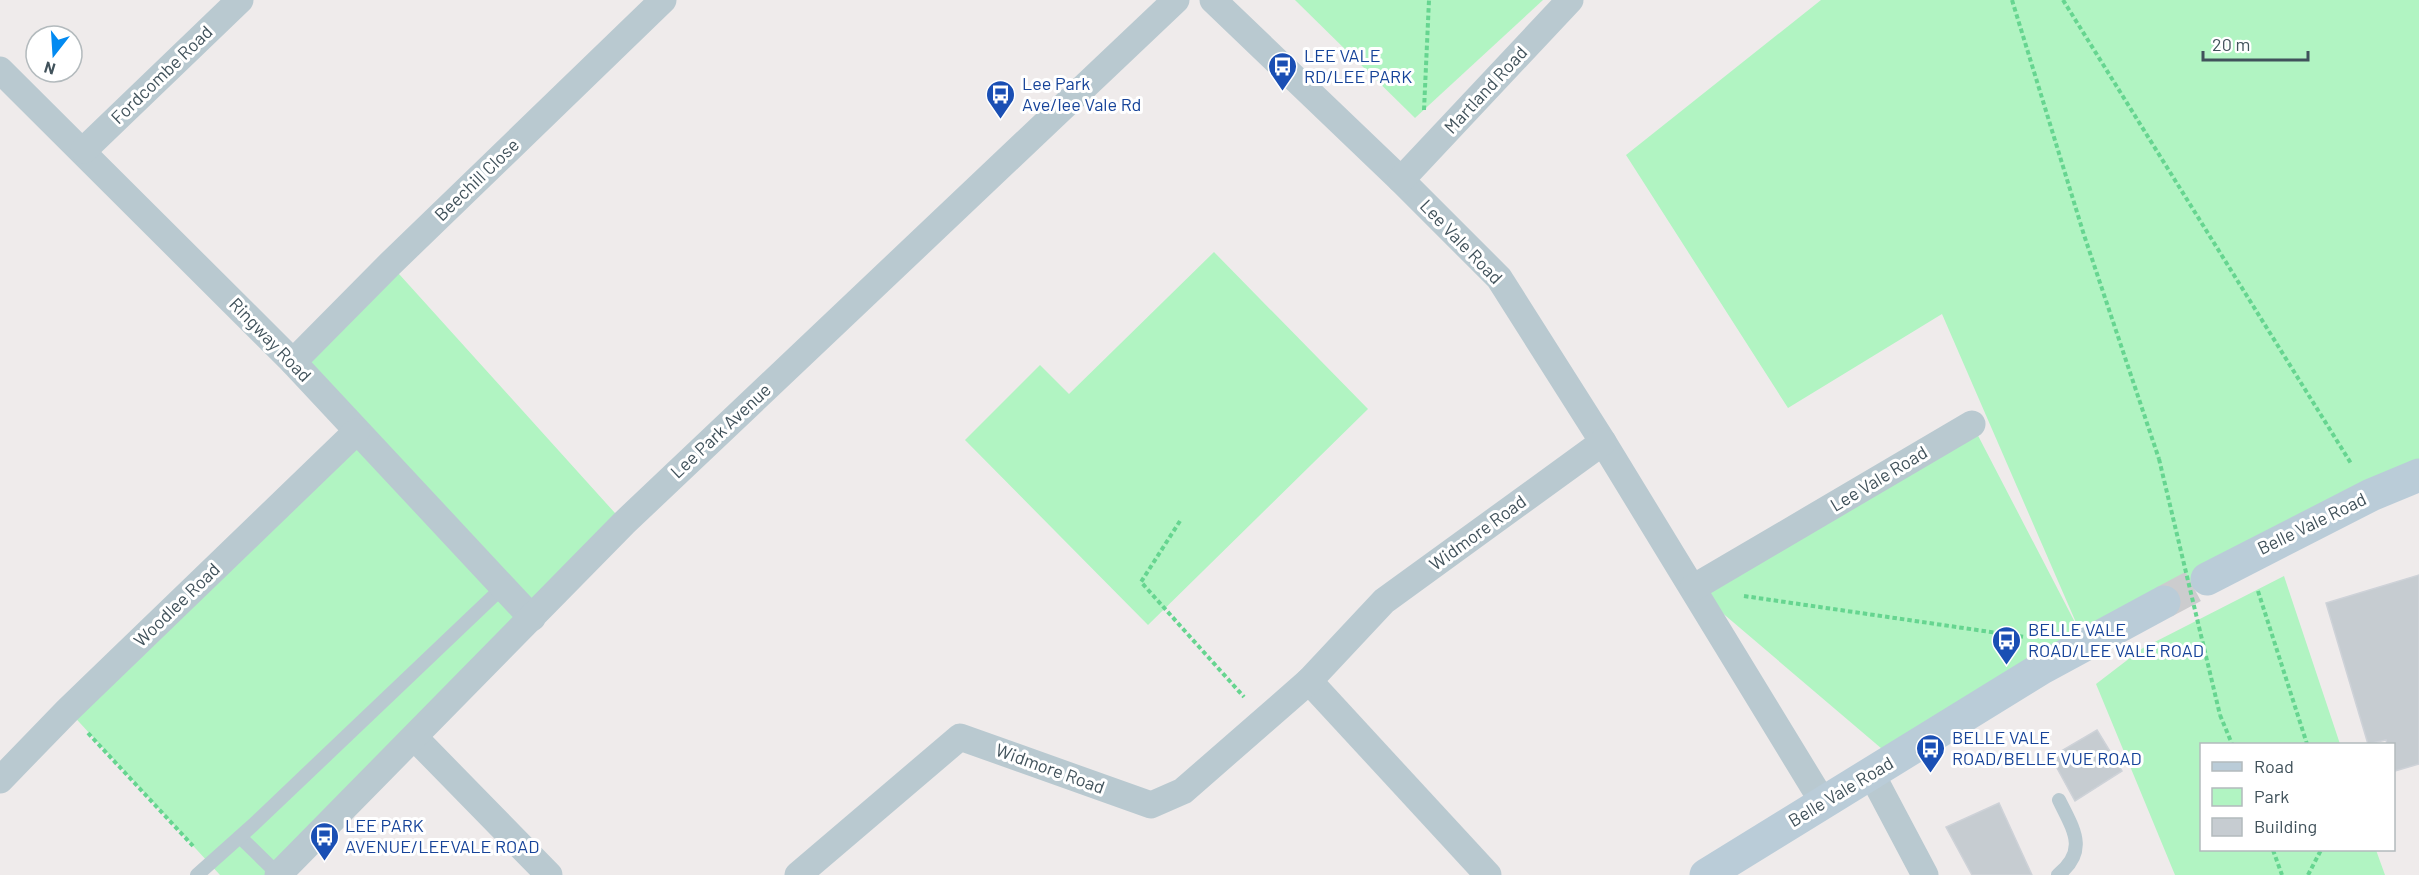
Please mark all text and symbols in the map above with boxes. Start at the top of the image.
street label: Fordcombe Road [106,20,217,128]
north arrow [24,24,84,84]
scale bar [2203,24,2308,62]
text: 20 m [2212,33,2250,55]
street label: Martland Road [1439,41,1531,138]
place label: LEE VALE RD/LEE PARK [1304,44,1412,87]
bus stop icon: LEE VALE RD/LEE PARK [1267,50,1299,92]
text: N [42,58,57,79]
place label: Lee Park Ave/lee Vale Rd [1022,72,1141,115]
bus stop icon: Lee Park Ave/lee Vale Rd [985,78,1017,120]
street label: Beechill Close [429,133,523,225]
street label: Lee Vale Road [1416,194,1508,288]
street label: Ringway Road [225,293,316,386]
street label: Lee Park Avenue [666,378,775,482]
street label: Lee Vale Road [1826,441,1931,516]
street label: Belle Vale Road [2254,487,2370,559]
street label: Widmore Road [1425,490,1530,575]
street label: Woodlee Road [129,558,224,651]
place label: BELLE VALE ROAD/LEE VALE ROAD [2028,618,2204,661]
bus stop icon: BELLE VALE ROAD/LEE VALE ROAD [1991,624,2023,666]
place label: BELLE VALE ROAD/BELLE VUE ROAD [1952,726,2142,769]
bus stop icon: BELLE VALE ROAD/BELLE VUE ROAD [1915,732,1947,774]
street label: Widmore Road [993,738,1108,798]
legend [2200,743,2395,851]
street label: Belle Vale Road [1784,751,1897,831]
text: Road [2254,755,2294,777]
text: Park [2254,785,2289,807]
place label: LEE PARK AVENUE/LEEVALE ROAD [345,814,539,857]
text: Building [2254,815,2317,837]
bus stop icon: LEE PARK AVENUE/LEEVALE ROAD [308,820,340,862]

